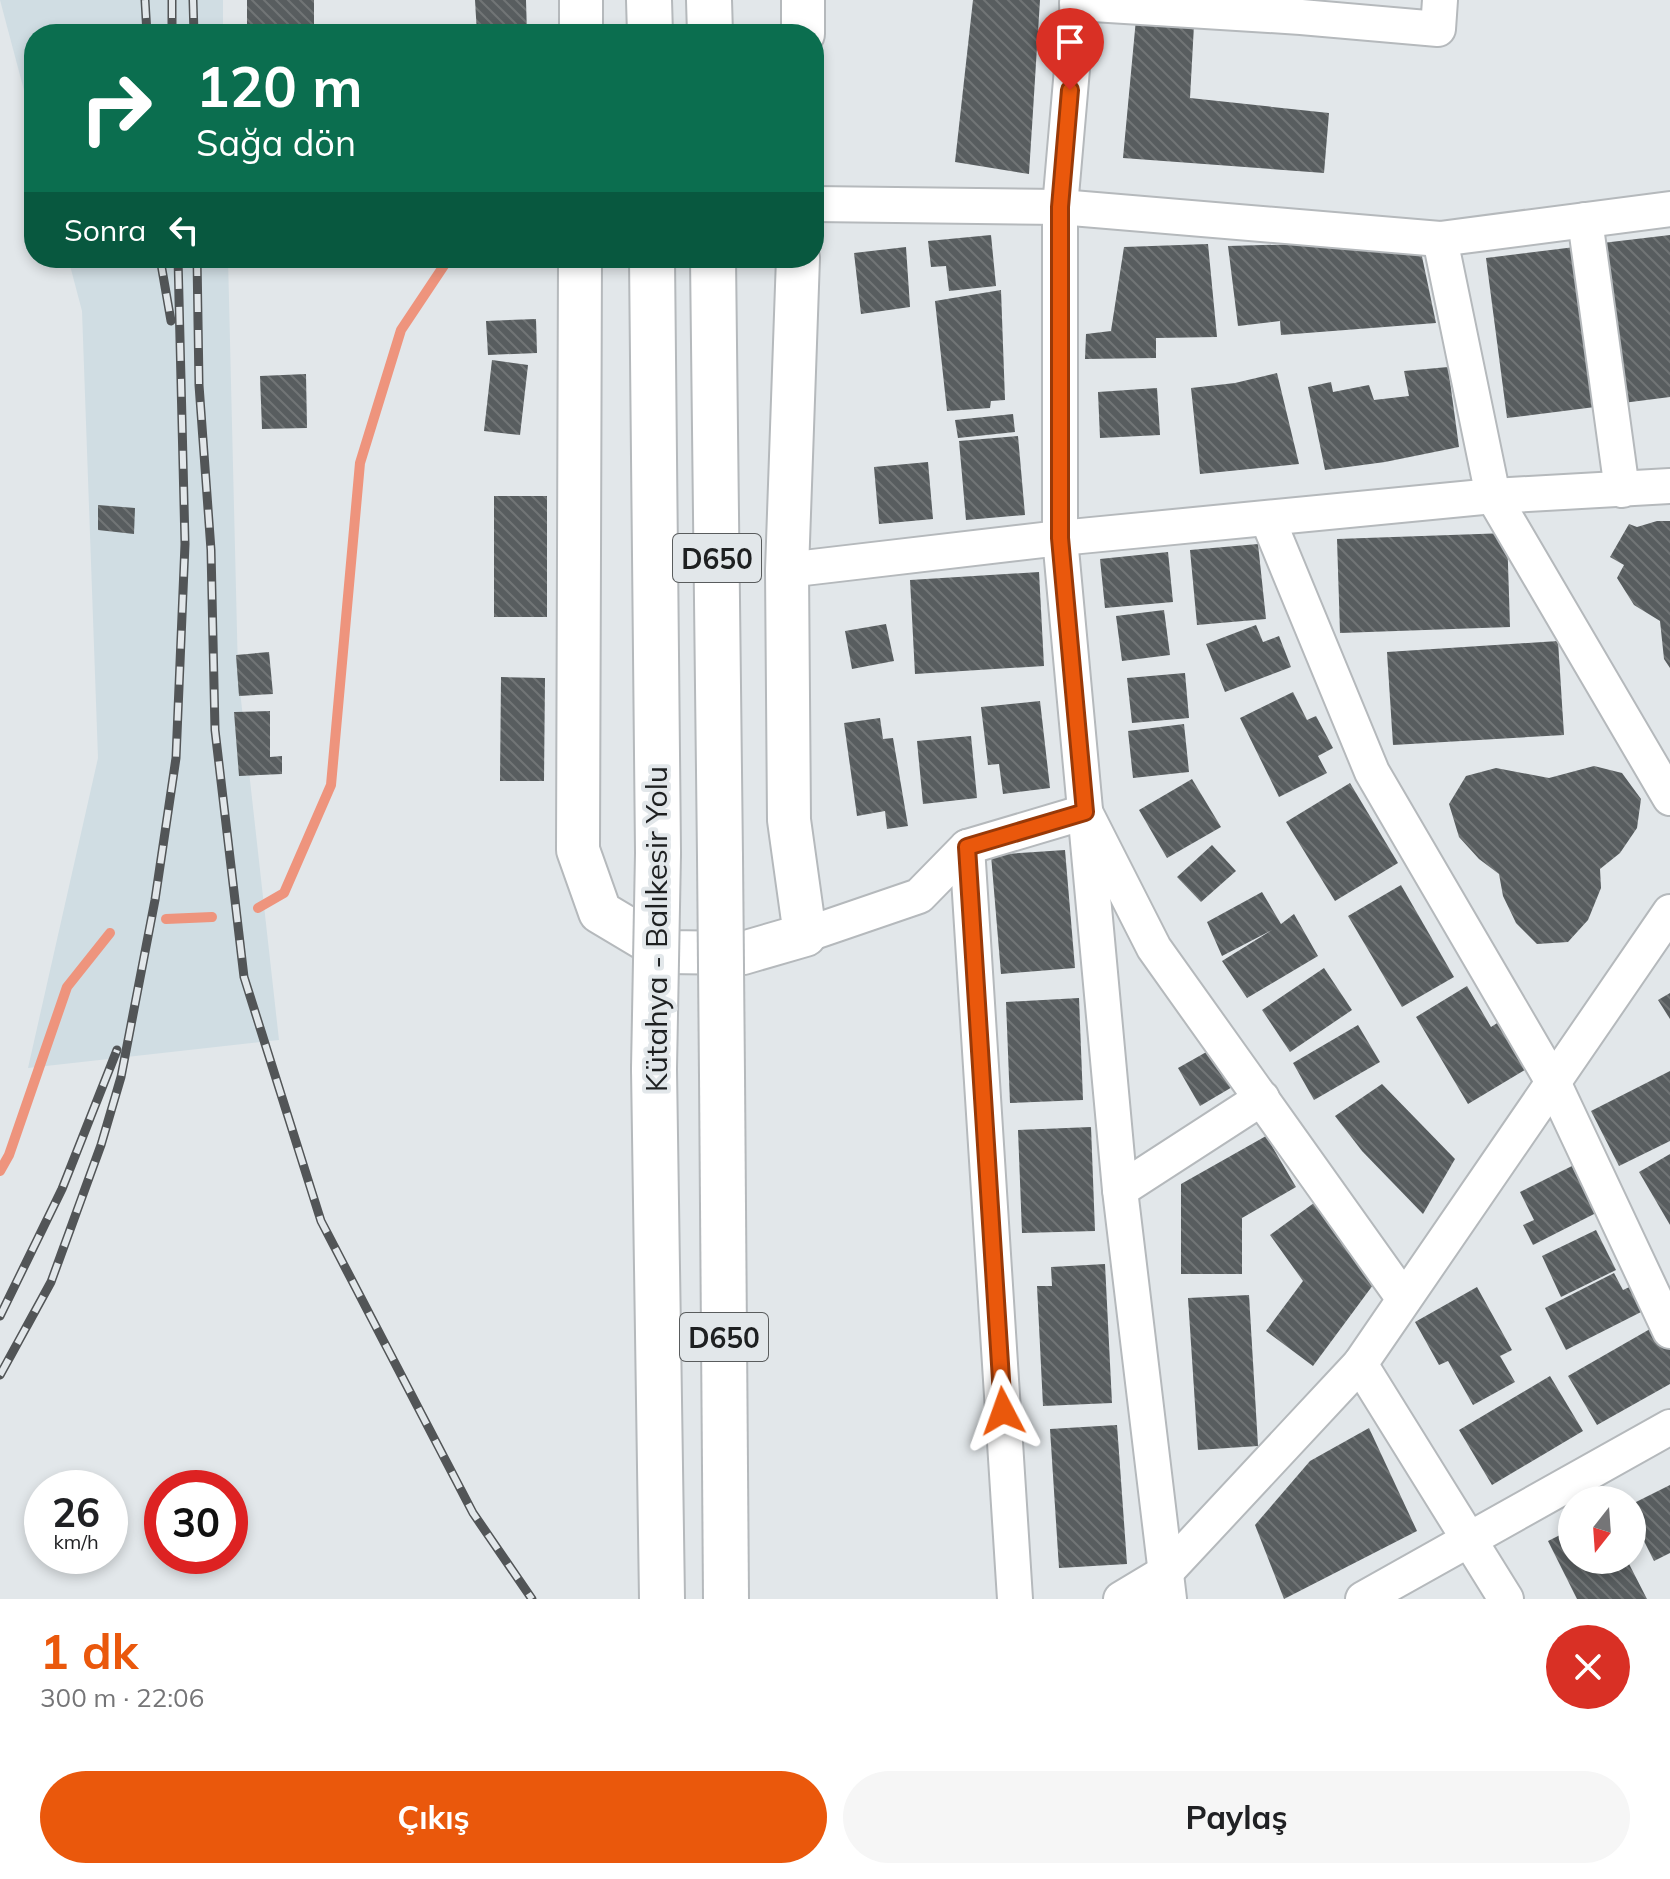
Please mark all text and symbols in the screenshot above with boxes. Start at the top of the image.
pin [1036,8,1104,90]
icon: arrive [1048,20,1092,64]
text: 120 m [196,51,363,121]
icon: right [64,56,168,160]
text: Sağa dön [196,120,356,165]
icon: left [162,208,206,252]
text: Sonra [64,211,146,249]
road number: D650 [673,534,761,582]
street label: Kütahya - Balıkesir Yolu [637,766,675,1092]
road number: D650 [680,1313,768,1361]
position arrow [961,1369,1045,1453]
speed limit sign: 30 [144,1470,248,1574]
north arrow [1558,1486,1646,1574]
map controls [1558,1486,1646,1574]
text: 26 [52,1487,100,1537]
text: km/h [53,1529,99,1554]
text: 1 dk [40,1621,138,1681]
button: close [1546,1625,1630,1709]
text: 300 m · 22:06 [40,1681,204,1714]
button: Çıkış [40,1771,827,1863]
button: Paylaş [843,1771,1630,1863]

